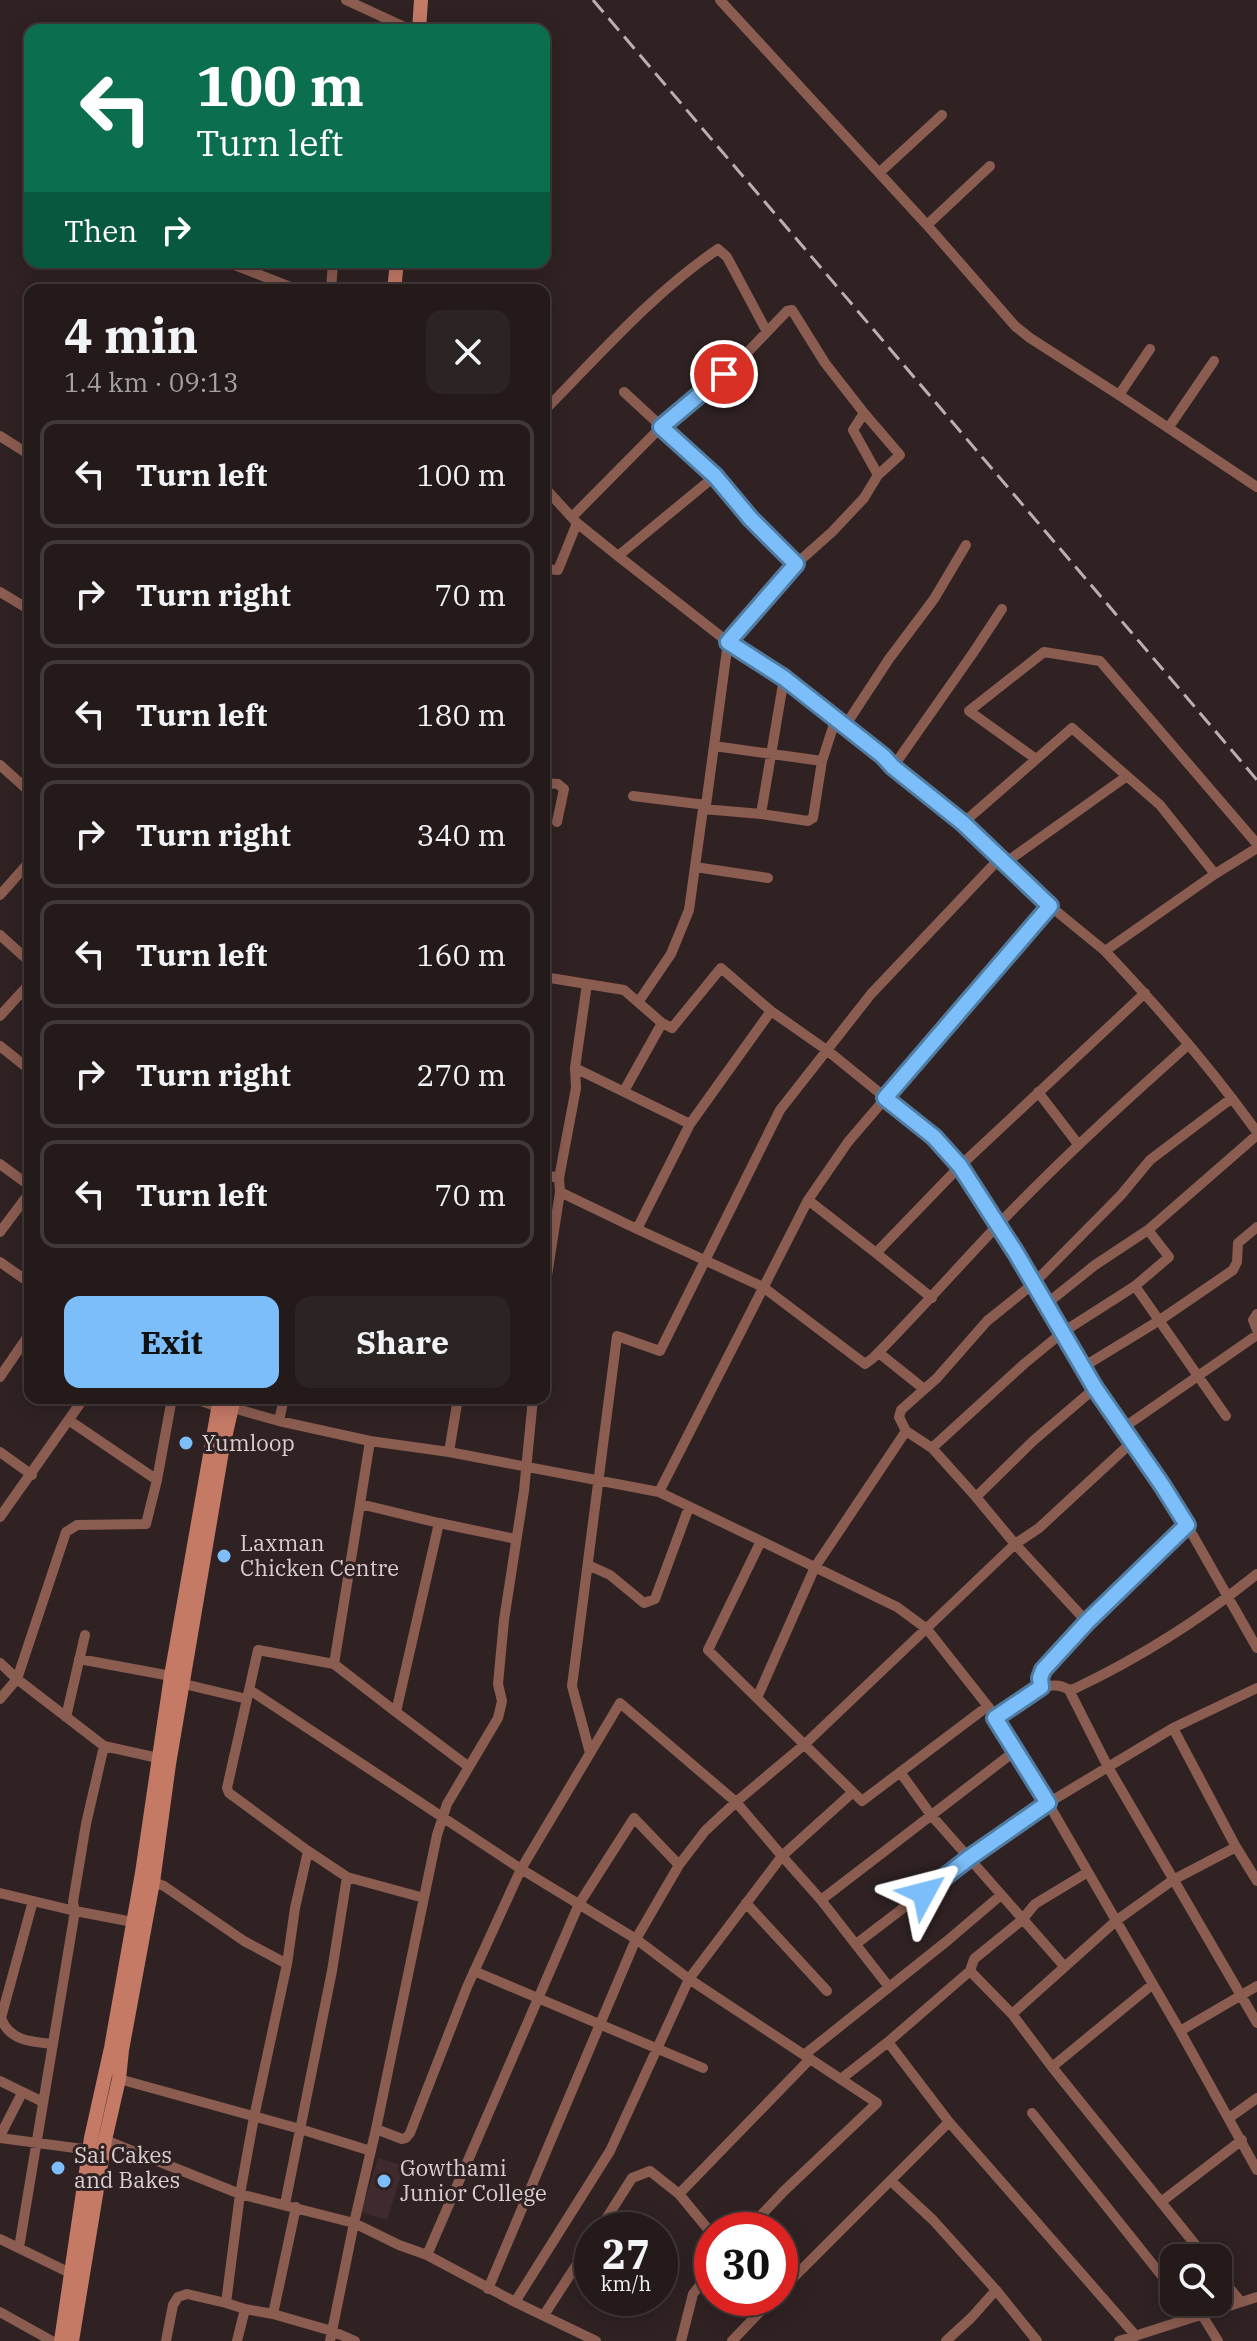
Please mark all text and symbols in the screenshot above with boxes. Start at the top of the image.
text: 100 m [196,49,364,121]
icon: left [64,56,168,160]
text: Turn left [196,119,343,166]
icon: right [154,208,198,252]
text: Then [64,211,138,250]
text: 4 min [64,304,198,366]
button: close [426,310,510,394]
pin [690,340,758,408]
icon: arrive [702,352,746,396]
text: 1.4 km · 09:13 [64,365,239,399]
icon: left [68,452,112,496]
text: Turn left [136,455,268,494]
text: 100 m [416,455,506,494]
icon: right [68,572,112,616]
text: Turn right [136,575,291,614]
text: 70 m [434,575,506,614]
icon: left [68,692,112,736]
text: Turn left [136,695,268,734]
text: 180 m [416,695,506,734]
icon: right [68,812,112,856]
text: Turn right [136,815,291,854]
text: 340 m [416,815,506,854]
icon: left [68,932,112,976]
text: Turn left [136,935,268,974]
text: 160 m [416,935,506,974]
icon: right [68,1052,112,1096]
text: Turn right [136,1055,291,1094]
text: 270 m [416,1055,506,1094]
icon: left [68,1172,112,1216]
text: Turn left [136,1175,268,1214]
text: 70 m [434,1175,506,1214]
button: Exit [64,1296,279,1388]
button: Share [295,1296,510,1388]
place label: Yumloop [202,1428,295,1457]
marker: Yumloop [177,1434,195,1452]
place label: Laxman Chicken Centre [240,1528,399,1582]
marker: Laxman Chicken Centre [215,1547,233,1565]
position arrow [882,1851,966,1935]
place label: Sai Cakes and Bakes [74,2140,180,2194]
place label: Gowthami Junior College [400,2153,547,2207]
marker: Sai Cakes and Bakes [49,2159,67,2177]
marker: Gowthami Junior College [375,2172,393,2190]
speed limit sign: 30 [694,2212,798,2316]
text: 27 [602,2228,650,2280]
map controls [1160,2244,1232,2316]
button: search [1160,2244,1232,2316]
text: km/h [601,2270,651,2297]

